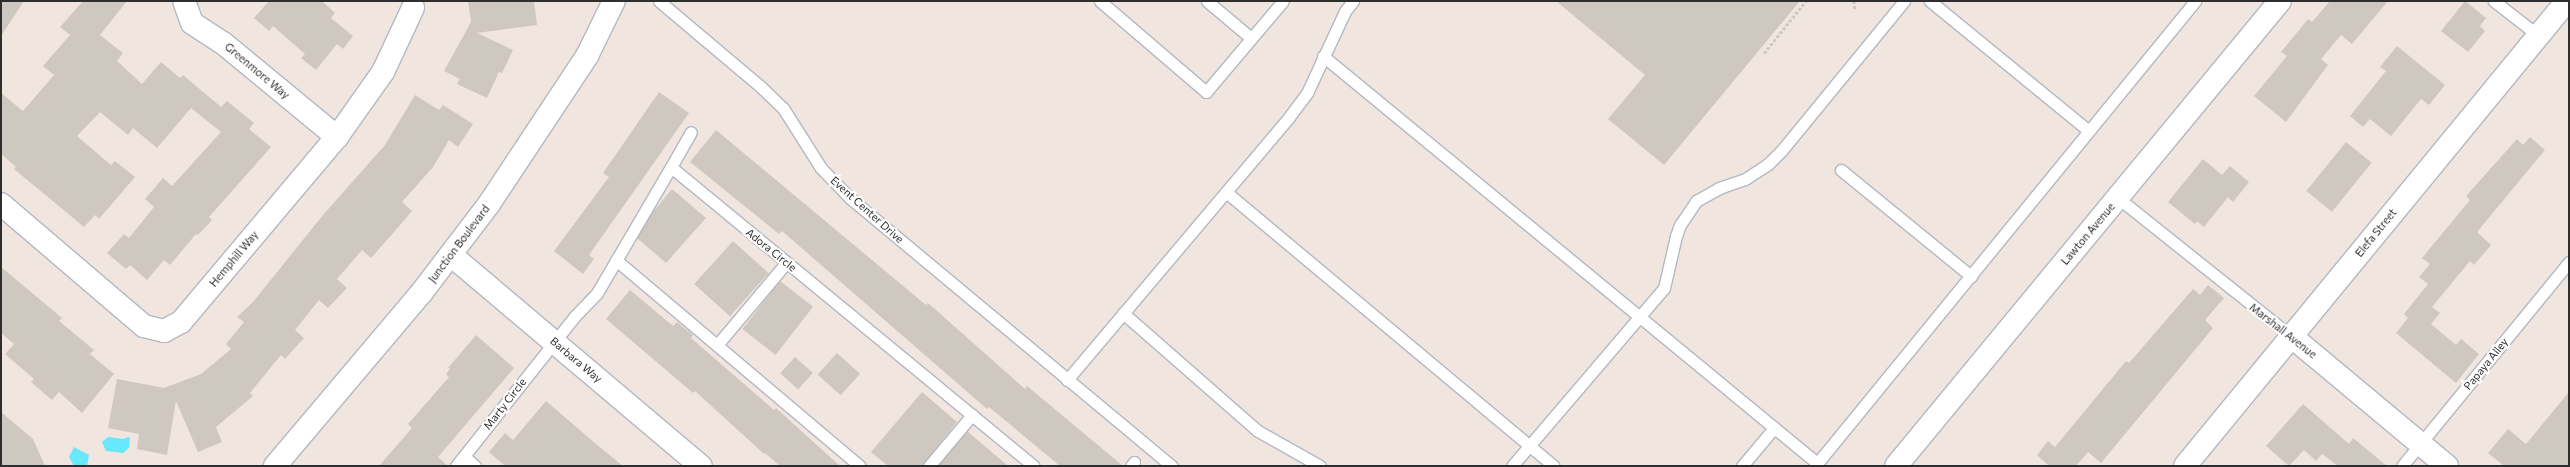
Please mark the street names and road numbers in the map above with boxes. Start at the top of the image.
street label: Greenmore Way [222,40,292,102]
street label: Event Center Drive [828,174,906,246]
street label: Lawton Avenue [2058,200,2118,268]
street label: Junction Boulevard [426,203,492,285]
street label: Elefa Street [2353,206,2399,260]
street label: Adora Circle [743,226,799,274]
street label: Hemphill Way [207,228,261,290]
street label: Marshall Avenue [2247,301,2319,361]
street label: Barbara Way [547,334,605,386]
street label: Papaya Alley [2461,335,2511,393]
street label: Marty Circle [481,376,529,432]

